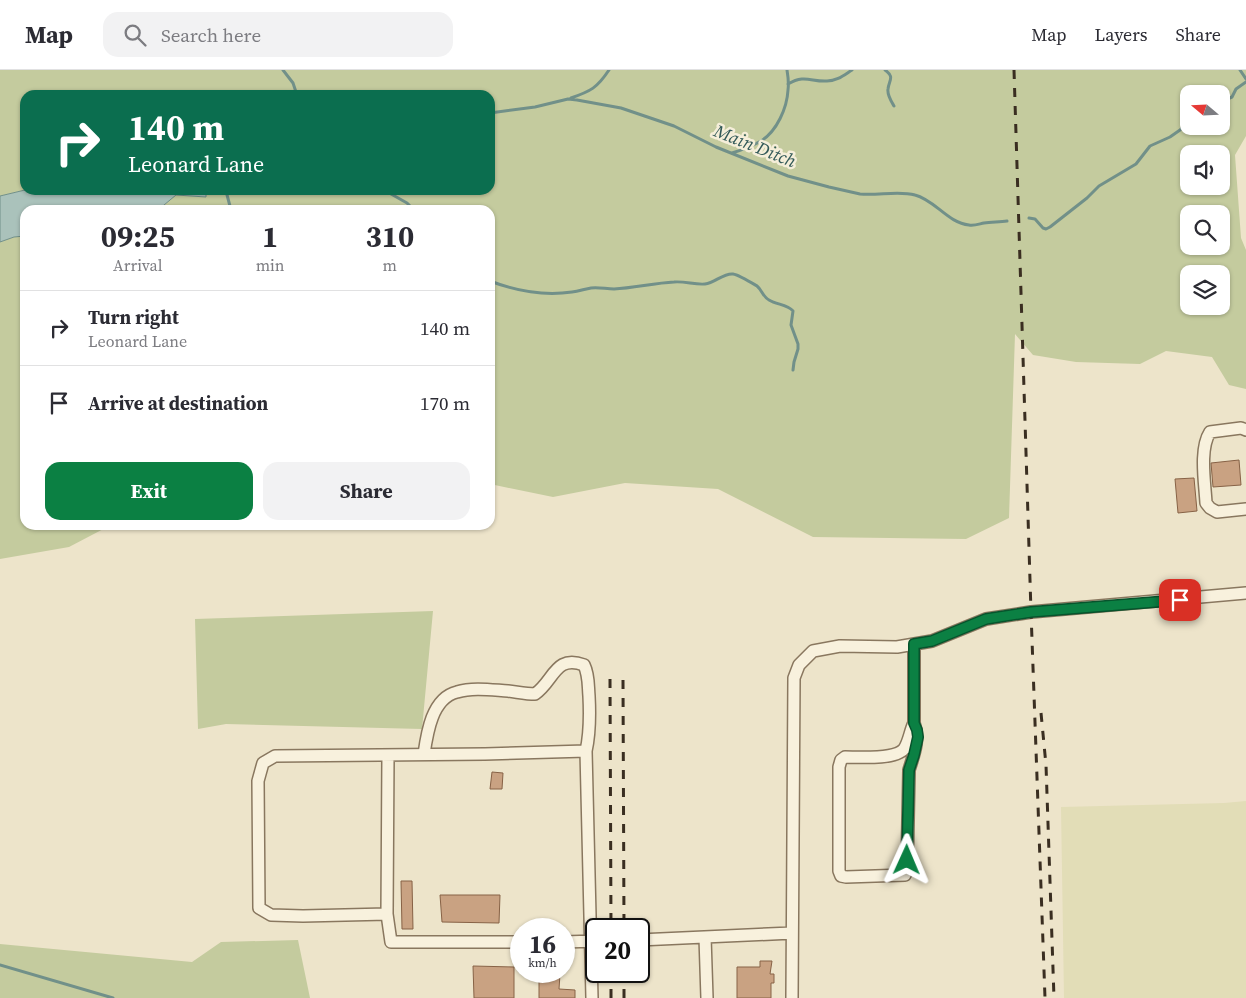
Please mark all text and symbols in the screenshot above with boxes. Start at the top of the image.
search box [103,12,453,57]
text: Map [25,18,73,51]
icon: search [121,21,149,49]
text: Search here [161,22,261,48]
text: Map [1031,22,1066,47]
text: Layers [1094,22,1147,47]
text: Share [1175,22,1221,47]
north arrow [1180,85,1230,135]
map controls [1180,85,1230,315]
text: 140 m [128,104,224,152]
icon: right [45,110,110,175]
water label: Main Ditch [710,117,800,173]
button: sound [1180,145,1230,195]
text: Leonard Lane [128,149,264,179]
button: search [1180,205,1230,255]
text: 09:25 [101,216,175,257]
text: 1 [262,216,278,257]
text: 310 [365,216,414,257]
text: Arrival [113,254,163,276]
text: min [256,254,285,276]
text: m [383,254,397,276]
button: layers [1180,265,1230,315]
text: Turn right [88,304,179,330]
icon: right [45,314,73,342]
text: 140 m [420,315,470,341]
text: Leonard Lane [88,330,187,352]
icon: arrive [45,389,73,417]
text: Arrive at destination [88,390,268,416]
text: 170 m [420,390,470,416]
button: Exit [45,462,253,520]
button: Share [263,462,470,520]
pin [1159,579,1201,621]
icon: arrive [1166,586,1194,614]
position arrow [880,833,932,885]
speed limit sign: 20 [585,918,650,983]
text: 16 [529,927,556,961]
text: km/h [528,955,557,971]

